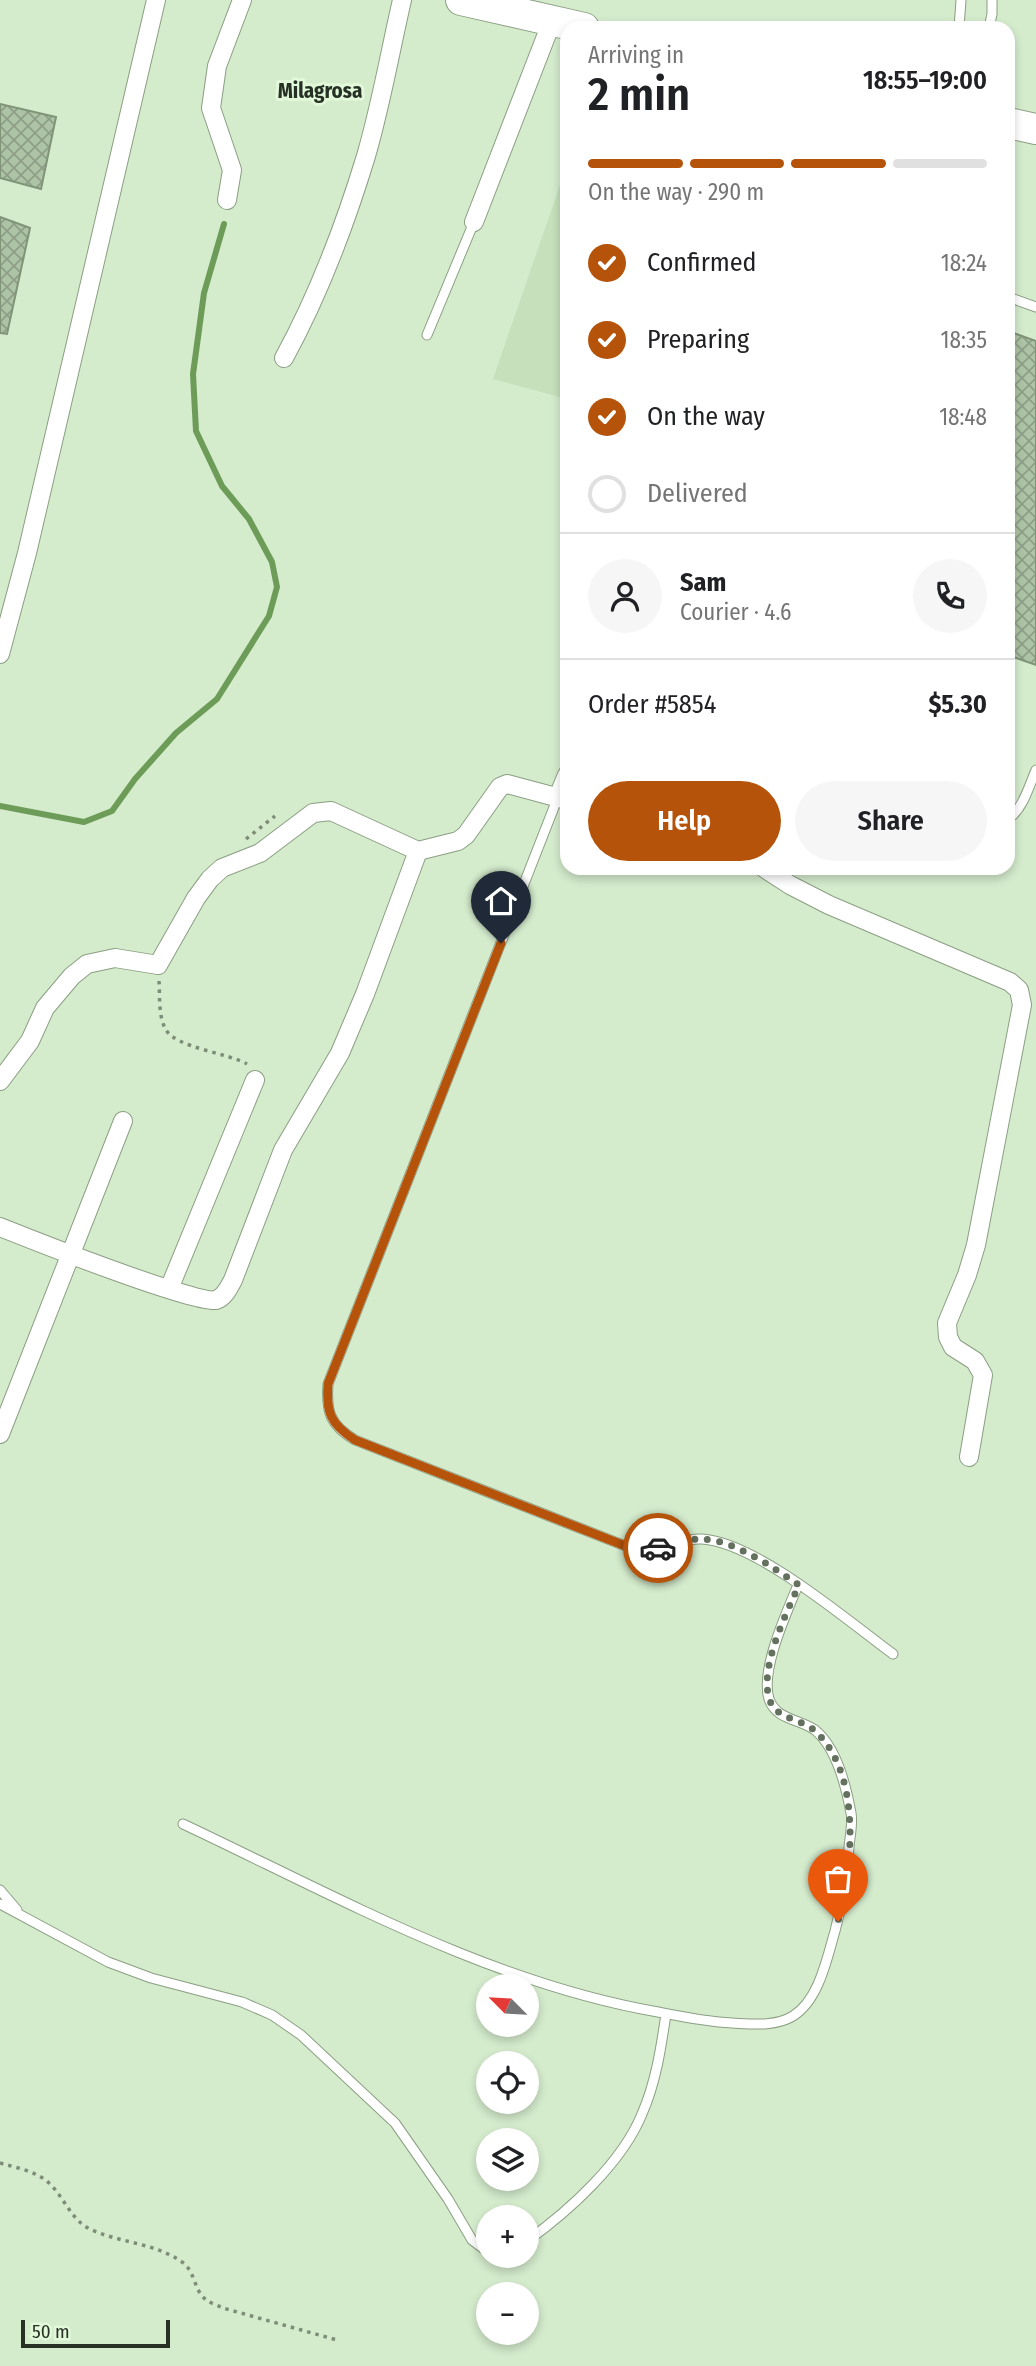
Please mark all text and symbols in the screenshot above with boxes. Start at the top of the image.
text: Arriving in [588,41,684,69]
text: 18:55–19:00 [863,65,987,96]
text: 2 min [588,67,690,122]
district label: Milagrosa [278,78,362,104]
text: On the way · 290 m [588,178,764,206]
icon: check [588,244,626,282]
text: Confirmed [647,247,757,278]
text: 18:24 [941,249,987,277]
icon: check [588,321,626,359]
text: Preparing [647,324,749,355]
text: 18:35 [941,326,987,354]
icon: check [588,398,626,436]
text: On the way [647,401,765,432]
text: 18:48 [939,403,987,431]
text: Delivered [647,478,748,509]
button: person [588,559,662,633]
button: phone [913,559,987,633]
text: Sam [680,567,726,598]
text: Courier · 4.6 [680,598,791,626]
text: Order #5854 [588,689,716,720]
text: $5.30 [928,689,987,720]
button: Help [588,781,781,861]
button: Share [795,781,987,861]
pin [471,871,531,943]
icon: home [482,882,520,920]
courier [623,1513,693,1583]
icon: car [639,1529,677,1567]
pin [808,1849,868,1921]
icon: bag [819,1860,857,1898]
north arrow [476,1974,539,2037]
map controls [476,1974,539,2345]
button: locate [476,2051,539,2114]
button: layers [476,2128,539,2191]
button: + [476,2205,539,2268]
button: − [476,2282,539,2345]
scale bar [21,2317,170,2349]
text: 50 m [32,2320,70,2343]

